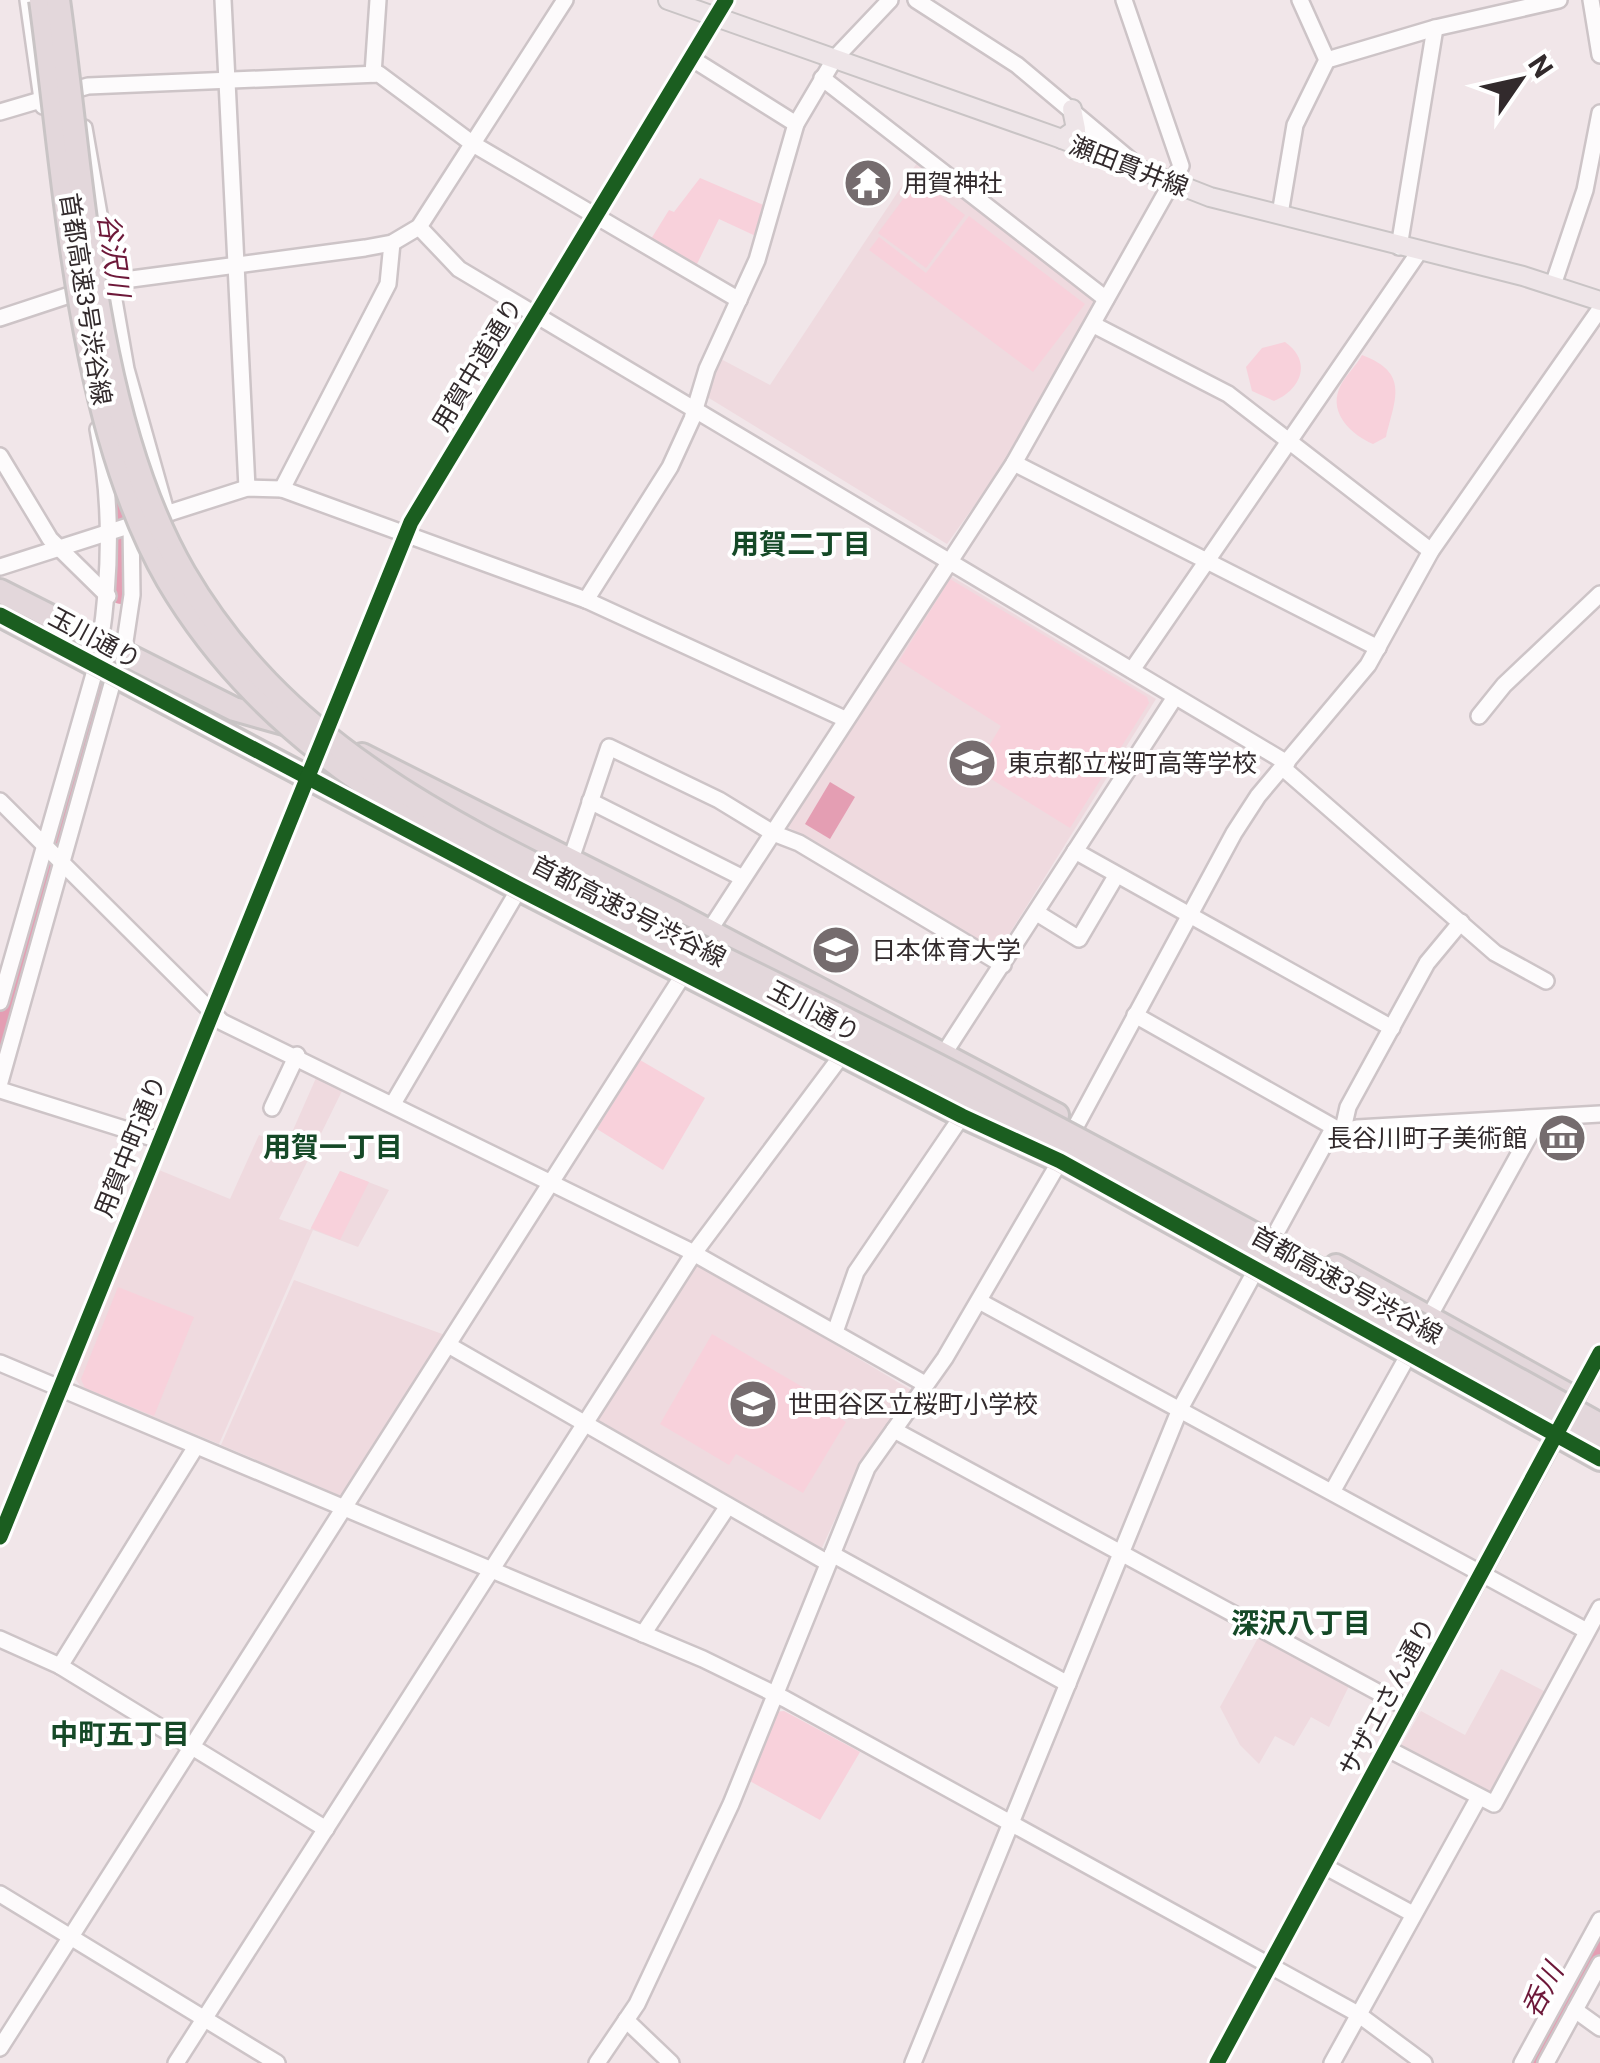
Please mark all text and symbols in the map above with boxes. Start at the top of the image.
north arrow [1470,30,1570,130]
text: N [1521,49,1560,84]
street label: 瀬田貫井線 [1065,131,1192,202]
temple icon: 用賀神社 [842,157,894,209]
place label: 用賀神社 [903,169,1003,198]
street label: 首都高速3号渋谷線 [54,191,117,407]
water label: 谷沢川 [91,211,136,302]
street label: 用賀中道通り [426,292,528,436]
district label: 用賀二丁目 [731,528,871,561]
street label: 玉川通り [44,602,146,675]
school or university icon: 東京都立桜町高等学校 [946,737,998,789]
place label: 東京都立桜町高等学校 [1007,749,1257,778]
street label: 首都高速3号渋谷線 [527,850,731,973]
school or university icon: 日本体育大学 [810,924,862,976]
place label: 日本体育大学 [871,936,1021,965]
street label: 玉川通り [763,975,865,1048]
street label: 用賀中町通り [89,1071,172,1221]
museum icon: 長谷川町子美術館 [1536,1112,1588,1164]
place label: 長谷川町子美術館 [1327,1124,1527,1153]
district label: 用賀一丁目 [263,1131,403,1164]
street label: 首都高速3号渋谷線 [1246,1221,1447,1350]
school or university icon: 世田谷区立桜町小学校 [727,1378,779,1430]
place label: 世田谷区立桜町小学校 [788,1390,1038,1419]
district label: 深沢八丁目 [1231,1607,1371,1640]
street label: サザエさん通り [1334,1613,1441,1781]
district label: 中町五丁目 [50,1718,190,1751]
water label: 呑川 [1515,1955,1572,2023]

